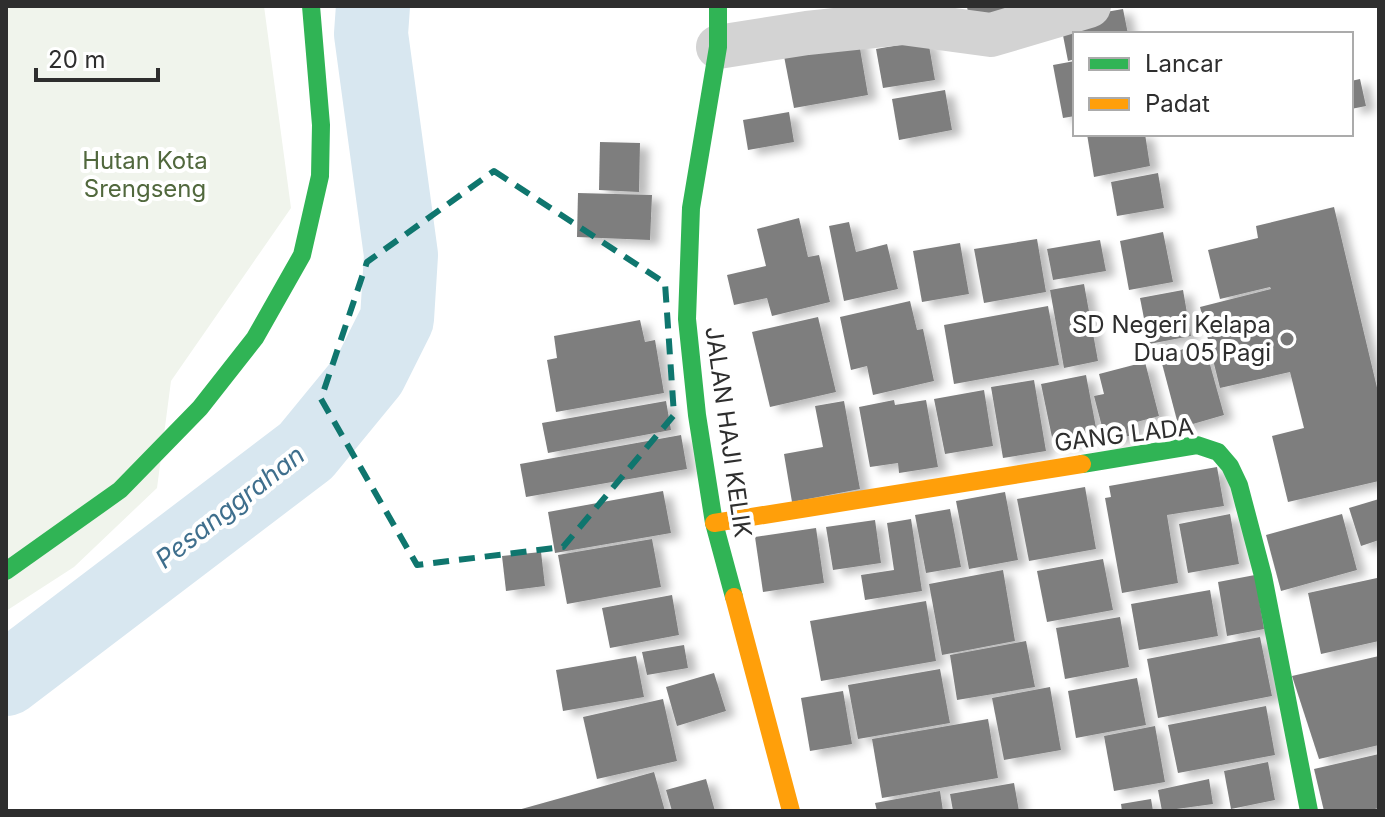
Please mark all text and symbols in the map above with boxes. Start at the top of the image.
scale bar [36,32,158,82]
legend [1073,32,1353,136]
text: 20 m [48,45,106,74]
text: Lancar [1145,49,1223,78]
text: Padat [1145,89,1210,118]
park label: Hutan Kota Srengseng [82,146,208,203]
place label: SD Negeri Kelapa Dua 05 Pagi [1072,310,1271,367]
street label: JALAN HAJI KELIK [699,325,758,539]
marker: SD Negeri Kelapa Dua 05 Pagi [1278,330,1296,348]
street label: GANG LADA [1053,412,1195,457]
water label: Pesanggrahan [149,439,310,574]

